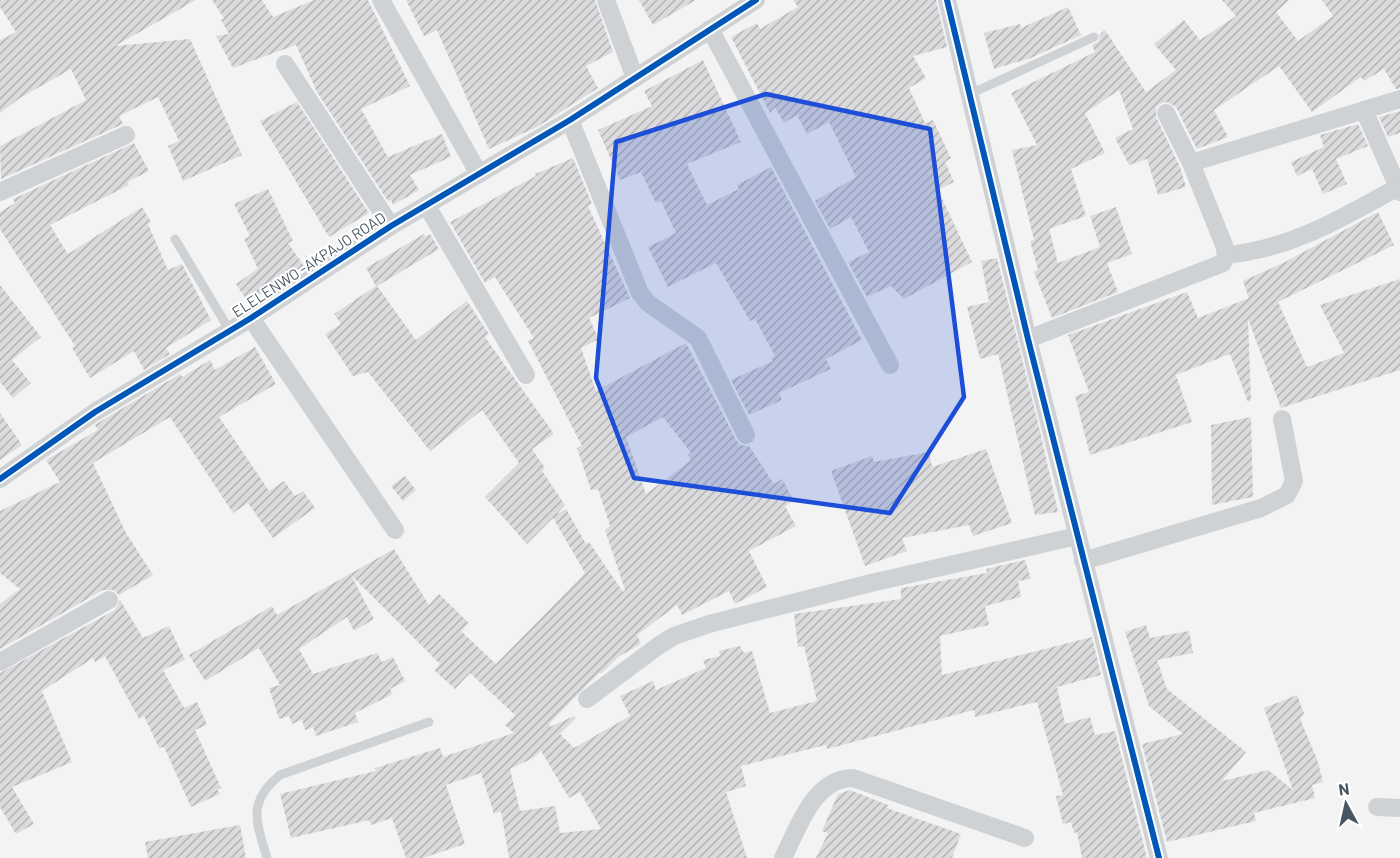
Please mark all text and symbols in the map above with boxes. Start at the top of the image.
street label: ELELENWO -AKPAJO ROAD [228,208,389,321]
north arrow [1316,774,1376,834]
text: N [1337,779,1350,799]

